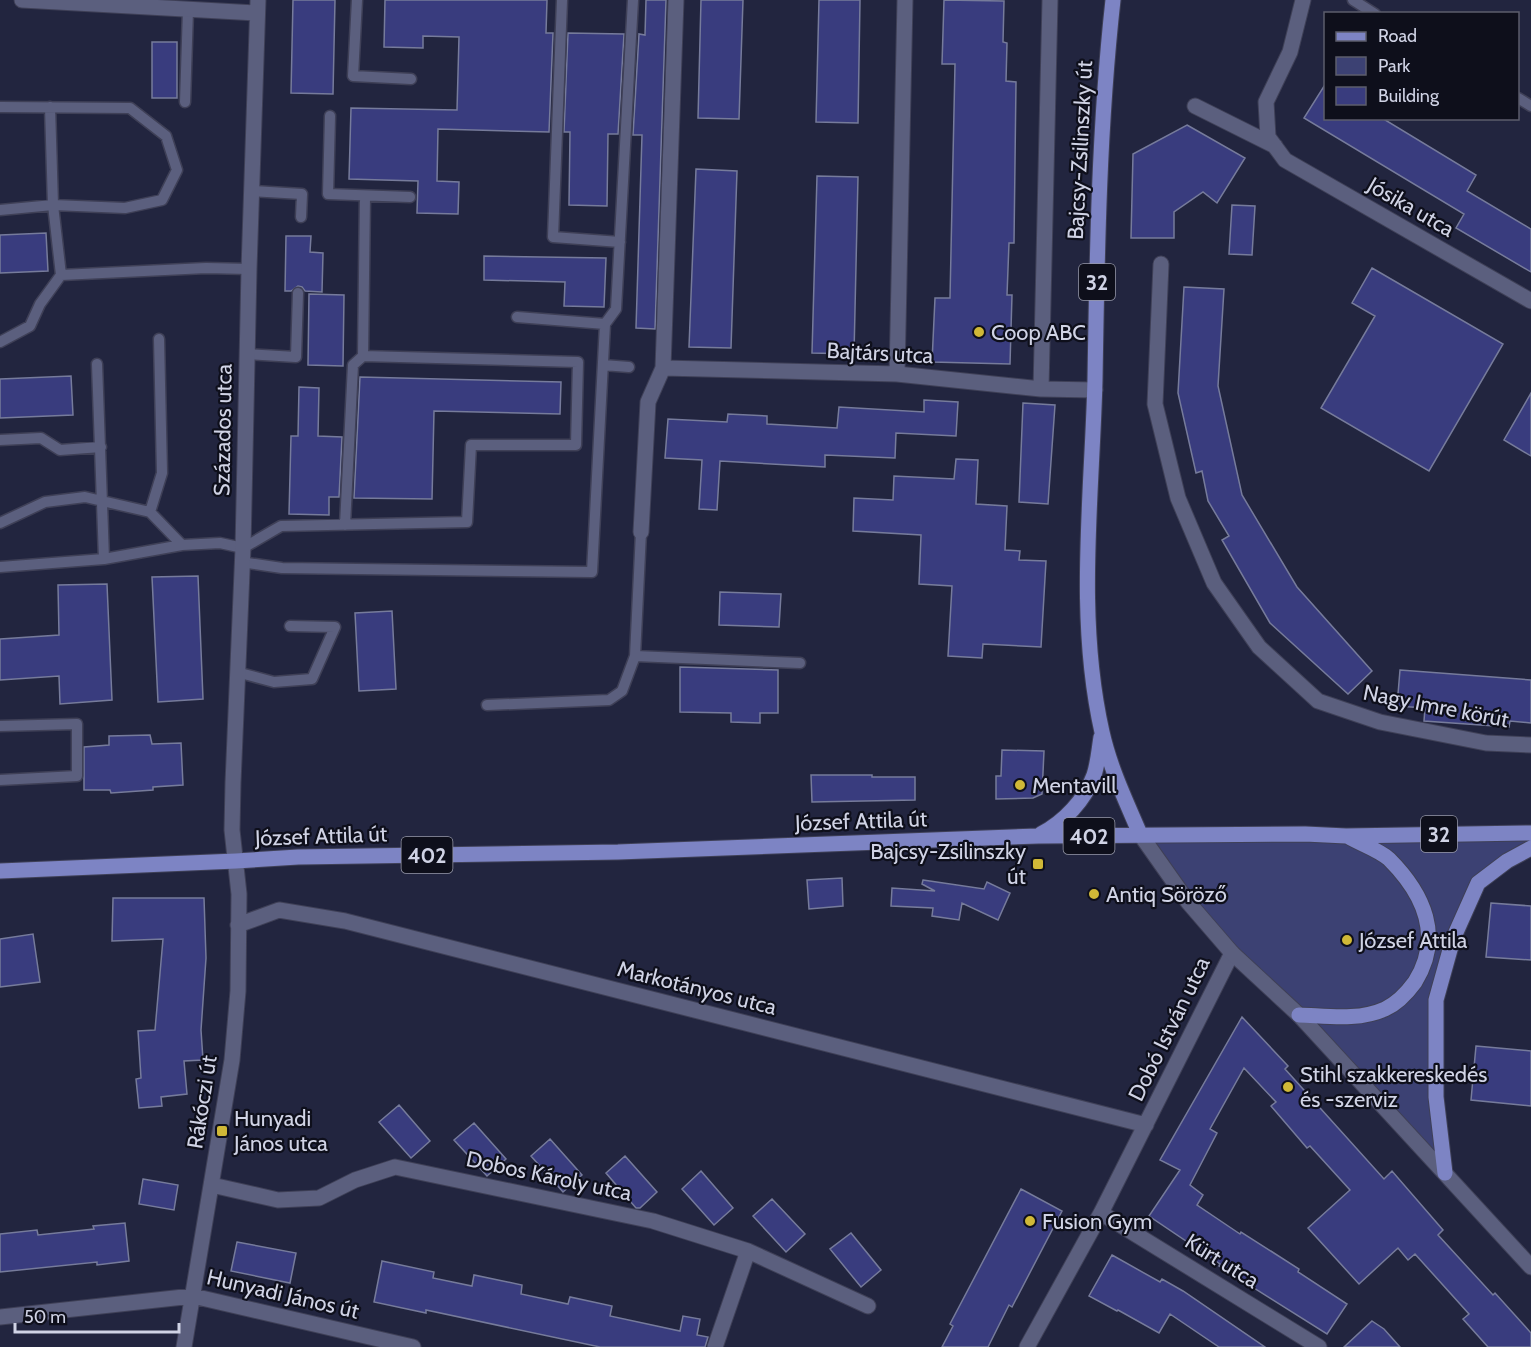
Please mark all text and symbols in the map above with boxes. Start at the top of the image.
legend [1324,12,1519,120]
text: Road [1378,25,1417,47]
text: Park [1378,55,1411,77]
street label: Bajcsy-Zsilinszky út [1062,59,1098,240]
text: Building [1378,85,1440,107]
street label: Jósika utca [1362,171,1460,243]
road number: 32 [1079,264,1115,300]
place label: Coop ABC [991,319,1086,346]
marker: Coop ABC [972,325,986,339]
street label: Bajtárs utca [826,337,934,369]
street label: Százados utca [208,363,238,496]
street label: Nagy Imre körút [1361,679,1512,733]
place label: Mentavill [1032,772,1117,799]
marker: Mentavill [1013,778,1027,792]
street label: József Attila út [793,805,928,837]
road number: 32 [1421,816,1457,852]
road number: 402 [1064,818,1114,854]
street label: József Attila út [253,820,388,852]
road number: 402 [402,837,452,873]
place label: Bajcsy-Zsilinszky út [870,838,1027,890]
marker: Bajcsy-Zsilinszky út [1031,857,1045,871]
place label: Antiq Söröző [1106,881,1227,908]
marker: Antiq Söröző [1087,887,1101,901]
place label: József Attila [1358,927,1468,954]
marker: József Attila [1340,933,1354,947]
street label: Dobó István utca [1122,952,1216,1105]
street label: Markotányos utca [615,955,780,1021]
street label: Rákóczi út [181,1053,223,1151]
place label: Stihl szakkereskedés és -szerviz [1300,1061,1487,1113]
marker: Stihl szakkereskedés és -szerviz [1281,1080,1295,1094]
place label: Hunyadi János utca [233,1105,328,1157]
marker: Hunyadi János utca [215,1124,229,1138]
street label: Dobos Károly utca [464,1145,635,1207]
place label: Fusion Gym [1042,1208,1152,1235]
marker: Fusion Gym [1023,1214,1037,1228]
street label: Kürt utca [1180,1228,1264,1294]
street label: Hunyadi János út [204,1263,362,1325]
scale bar [15,1296,178,1334]
text: 50 m [24,1306,66,1328]

